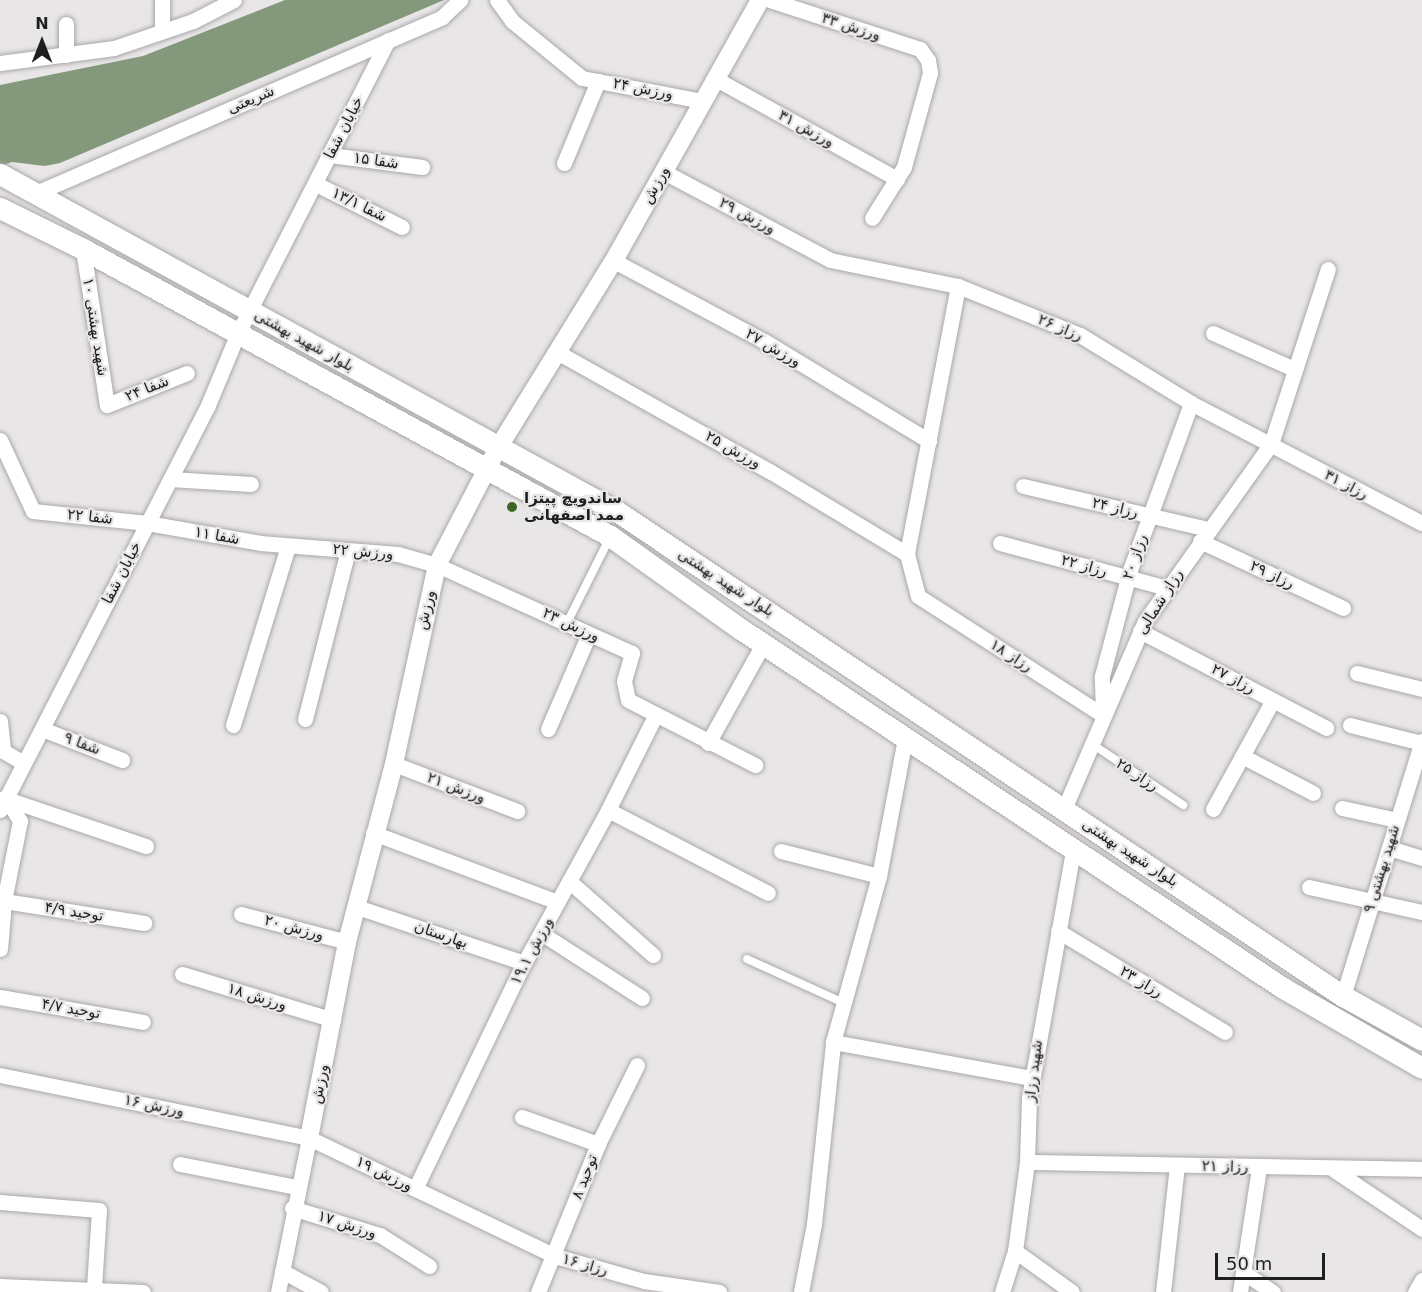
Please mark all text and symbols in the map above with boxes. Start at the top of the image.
street label: ورزش ۳۳ [819,9,883,45]
north arrow [12,12,72,72]
text: N [35,14,49,33]
street label: ورزش ۲۴ [611,74,675,104]
street label: شریعتی [225,82,277,118]
street label: خیابان شفا [321,94,367,162]
street label: ورزش ۳۱ [775,106,837,152]
street label: شفا ۱۵ [352,149,400,173]
street label: ورزش [638,163,674,207]
street label: شفا ۱۳/۱ [329,184,389,226]
street label: ورزش ۲۹ [716,194,778,238]
street label: شهید بهشتی ۱۰ [78,277,112,377]
street label: بلوار شهید بهشتی [251,306,357,376]
street label: رزاز ۲۶ [1035,311,1085,345]
street label: ورزش ۲۷ [742,325,804,371]
street label: شفا ۲۴ [122,372,172,406]
street label: ورزش ۲۵ [702,427,764,473]
street label: رزاز ۳۱ [1321,466,1371,504]
place label: ساندویچ پیتزا ممد اصفهانی [524,489,624,524]
street label: رزاز ۲۴ [1090,494,1140,522]
marker: ساندویچ پیتزا ممد اصفهانی [505,500,519,514]
street label: شفا ۲۲ [66,506,114,528]
street label: شفا ۱۱ [193,523,241,549]
street label: رزاز ۲۰ [1119,532,1151,582]
street label: خیابان شفا [99,539,145,607]
street label: ورزش ۲۲ [332,540,394,564]
street label: بلوار شهید بهشتی [674,545,778,621]
street label: رزاز ۲۲ [1059,551,1109,581]
street label: رزاز ۲۹ [1247,557,1297,593]
street label: رزاز شمالی [1133,566,1187,638]
street label: ورزش [413,588,439,632]
street label: ورزش ۲۳ [540,604,602,646]
street label: رزاز ۱۸ [986,636,1036,676]
street label: رزاز ۲۷ [1208,660,1258,698]
street label: شفا ۹ [61,729,103,759]
street label: رزاز ۲۵ [1112,755,1162,795]
street label: ورزش ۲۱ [424,769,488,807]
street label: بلوار شهید بهشتی [1078,815,1182,891]
street label: شهید بهشتی ۹ [1360,823,1404,915]
street label: توحید ۴/۹ [43,898,105,926]
street label: ورزش ۲۰ [262,911,326,945]
street label: ورزش ۱۹.۱ [507,914,557,988]
street label: بهارستان [412,917,470,953]
street label: رزاز ۲۳ [1116,962,1166,1002]
street label: ورزش ۱۸ [225,979,289,1015]
street label: توحید ۴/۷ [40,995,102,1023]
street label: شهید رزاز [1021,1039,1047,1103]
street label: ورزش [307,1063,333,1105]
street label: ورزش ۱۶ [122,1091,186,1121]
street label: توحید ۸ [568,1152,602,1202]
street label: ورزش ۱۹ [353,1153,415,1195]
street label: رزاز ۲۱ [1201,1157,1249,1177]
street label: ورزش ۱۷ [315,1207,379,1243]
scale bar [1218,1241,1328,1279]
street label: رزاز ۱۶ [560,1250,610,1280]
text: 50 m [1226,1253,1272,1274]

